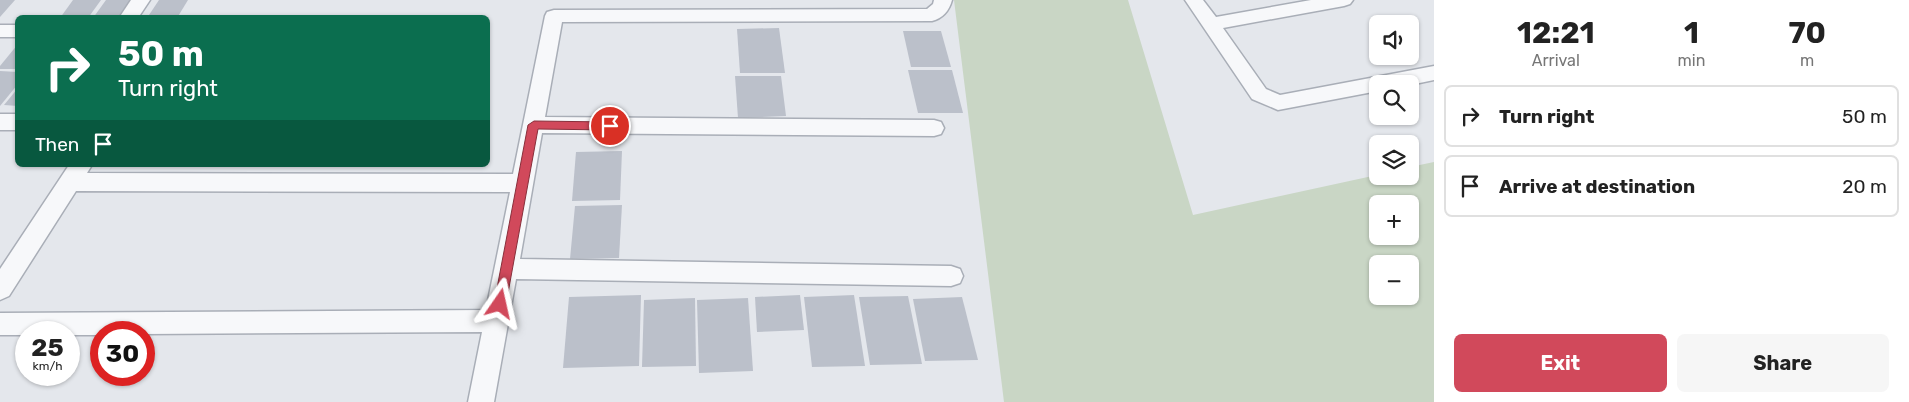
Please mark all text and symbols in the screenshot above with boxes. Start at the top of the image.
map controls [1369,15,1419,305]
button: sound [1369,15,1419,65]
text: 12:21 [1517,15,1595,51]
text: 1 [1684,15,1699,51]
text: 70 [1788,15,1826,51]
text: 50 m [118,33,204,75]
icon: right [35,35,100,100]
text: Arrival [1532,51,1580,70]
text: min [1678,51,1705,70]
text: m [1800,51,1814,70]
text: Turn right [118,75,218,102]
button: search [1369,75,1419,125]
icon: right [1456,102,1484,130]
pin [589,105,631,147]
text: Turn right [1499,105,1594,128]
text: 50 m [1842,105,1887,128]
icon: arrive [596,112,624,140]
icon: arrive [89,130,117,158]
text: Then [35,133,79,156]
button: layers [1369,135,1419,185]
icon: arrive [1456,172,1484,200]
text: Arrive at destination [1499,175,1695,198]
text: 20 m [1842,175,1887,198]
button: + [1369,195,1419,245]
button: − [1369,255,1419,305]
position arrow [473,277,525,329]
speed limit sign: 30 [90,321,155,386]
text: 25 [31,333,64,362]
button: Exit [1454,334,1667,392]
button: Share [1677,334,1889,392]
text: km/h [33,359,62,373]

